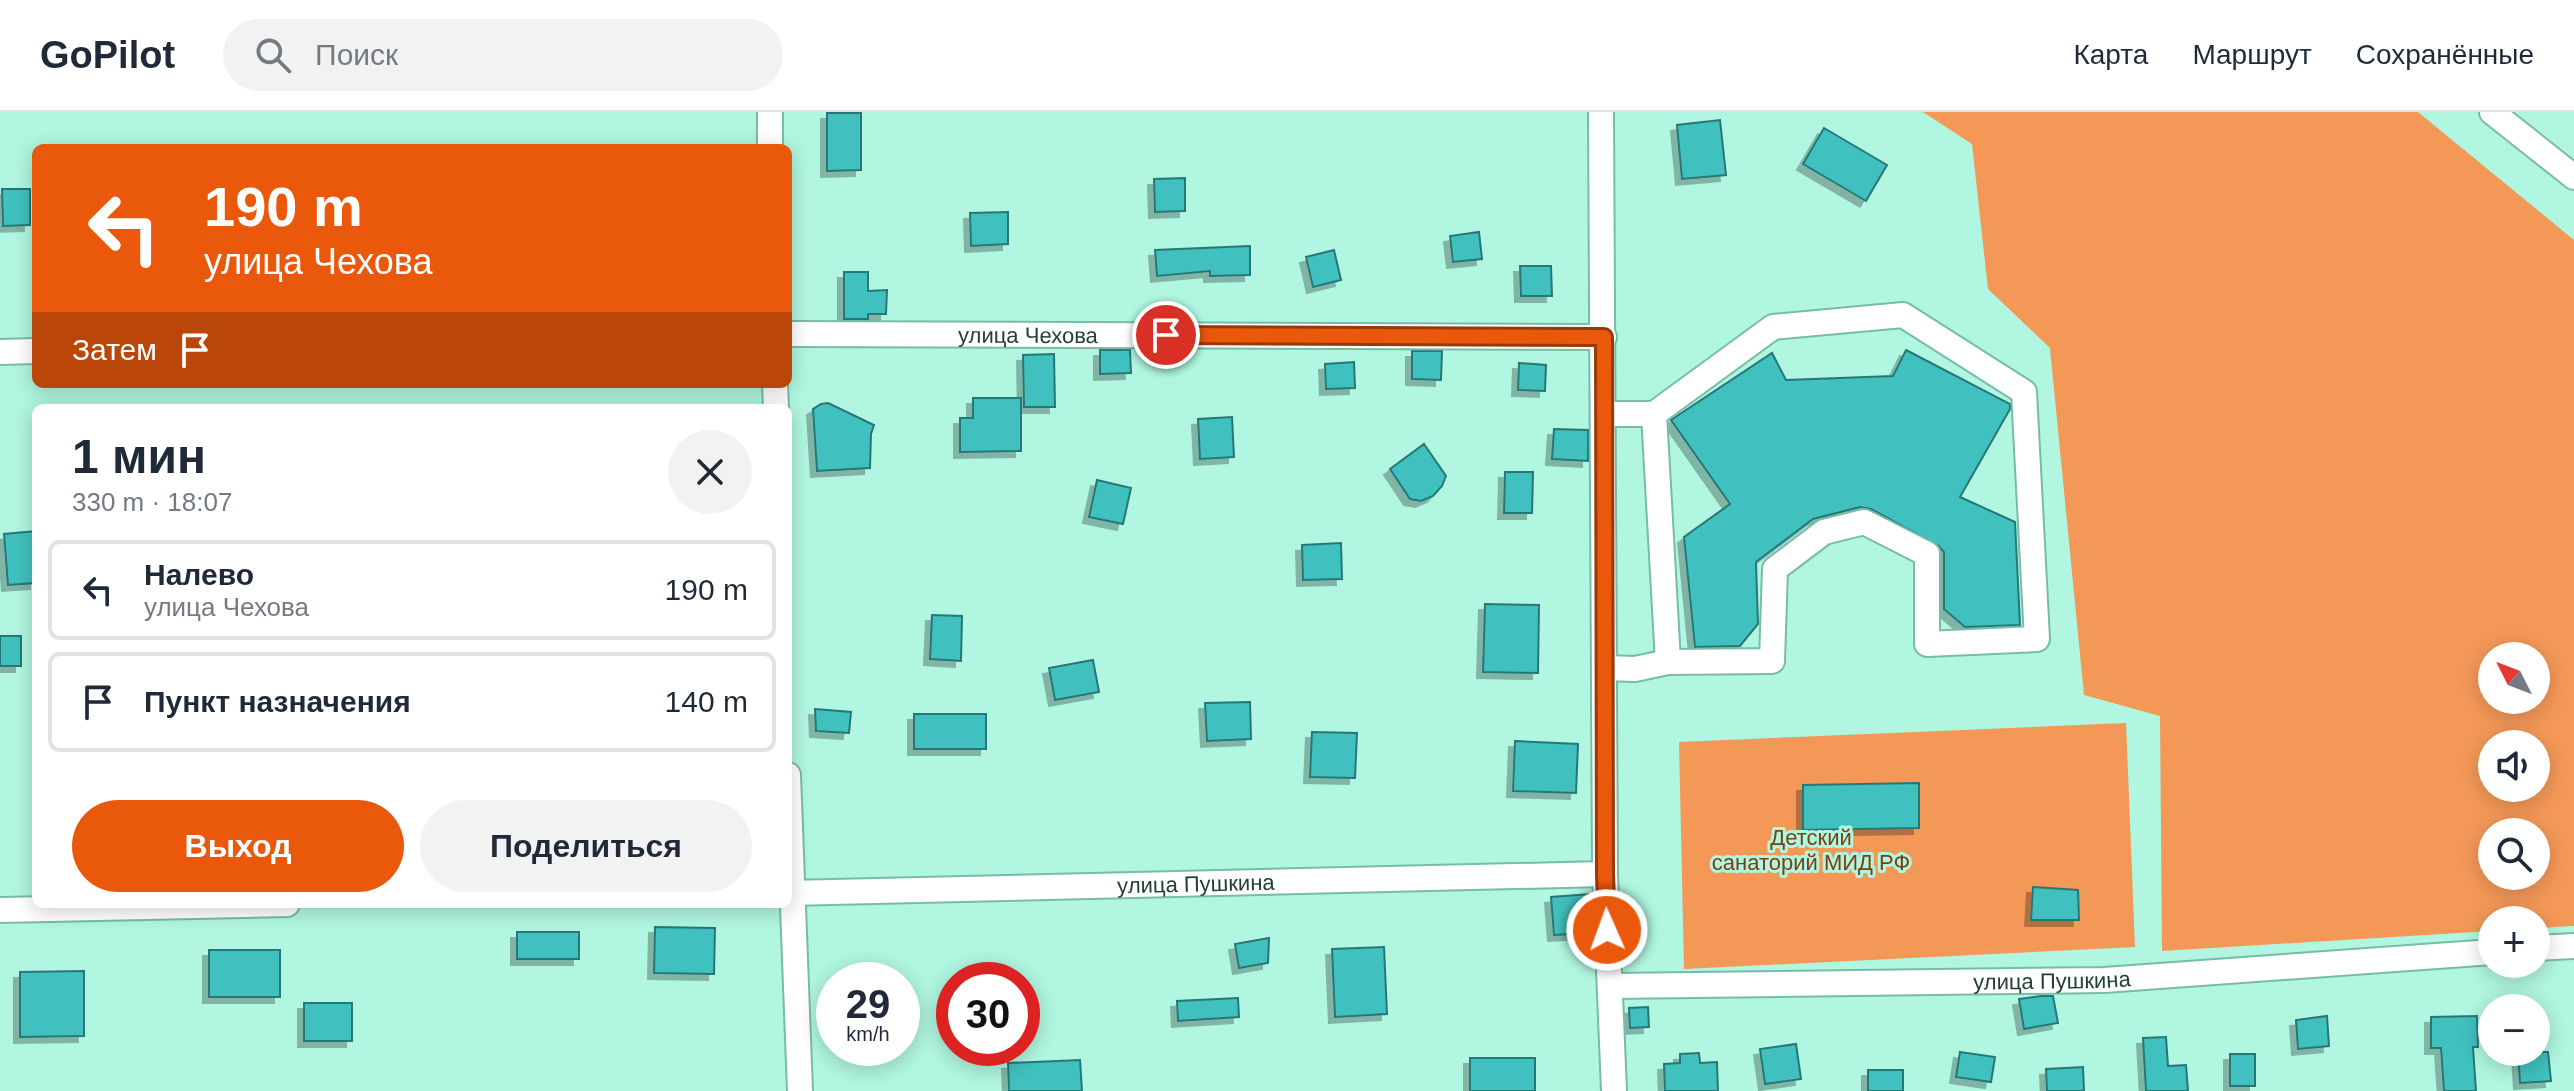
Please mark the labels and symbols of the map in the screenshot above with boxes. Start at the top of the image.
pin [1132,301,1200,369]
street label: улица Чехова [958,323,1099,348]
north arrow [2478,642,2550,714]
park label: Детский санаторий МИД РФ [1712,825,1910,875]
street label: улица Пушкина [1117,870,1276,898]
position arrow [1565,888,1649,972]
speed limit sign: 30 [936,962,1040,1066]
street label: улица Пушкина [1973,966,2132,995]

